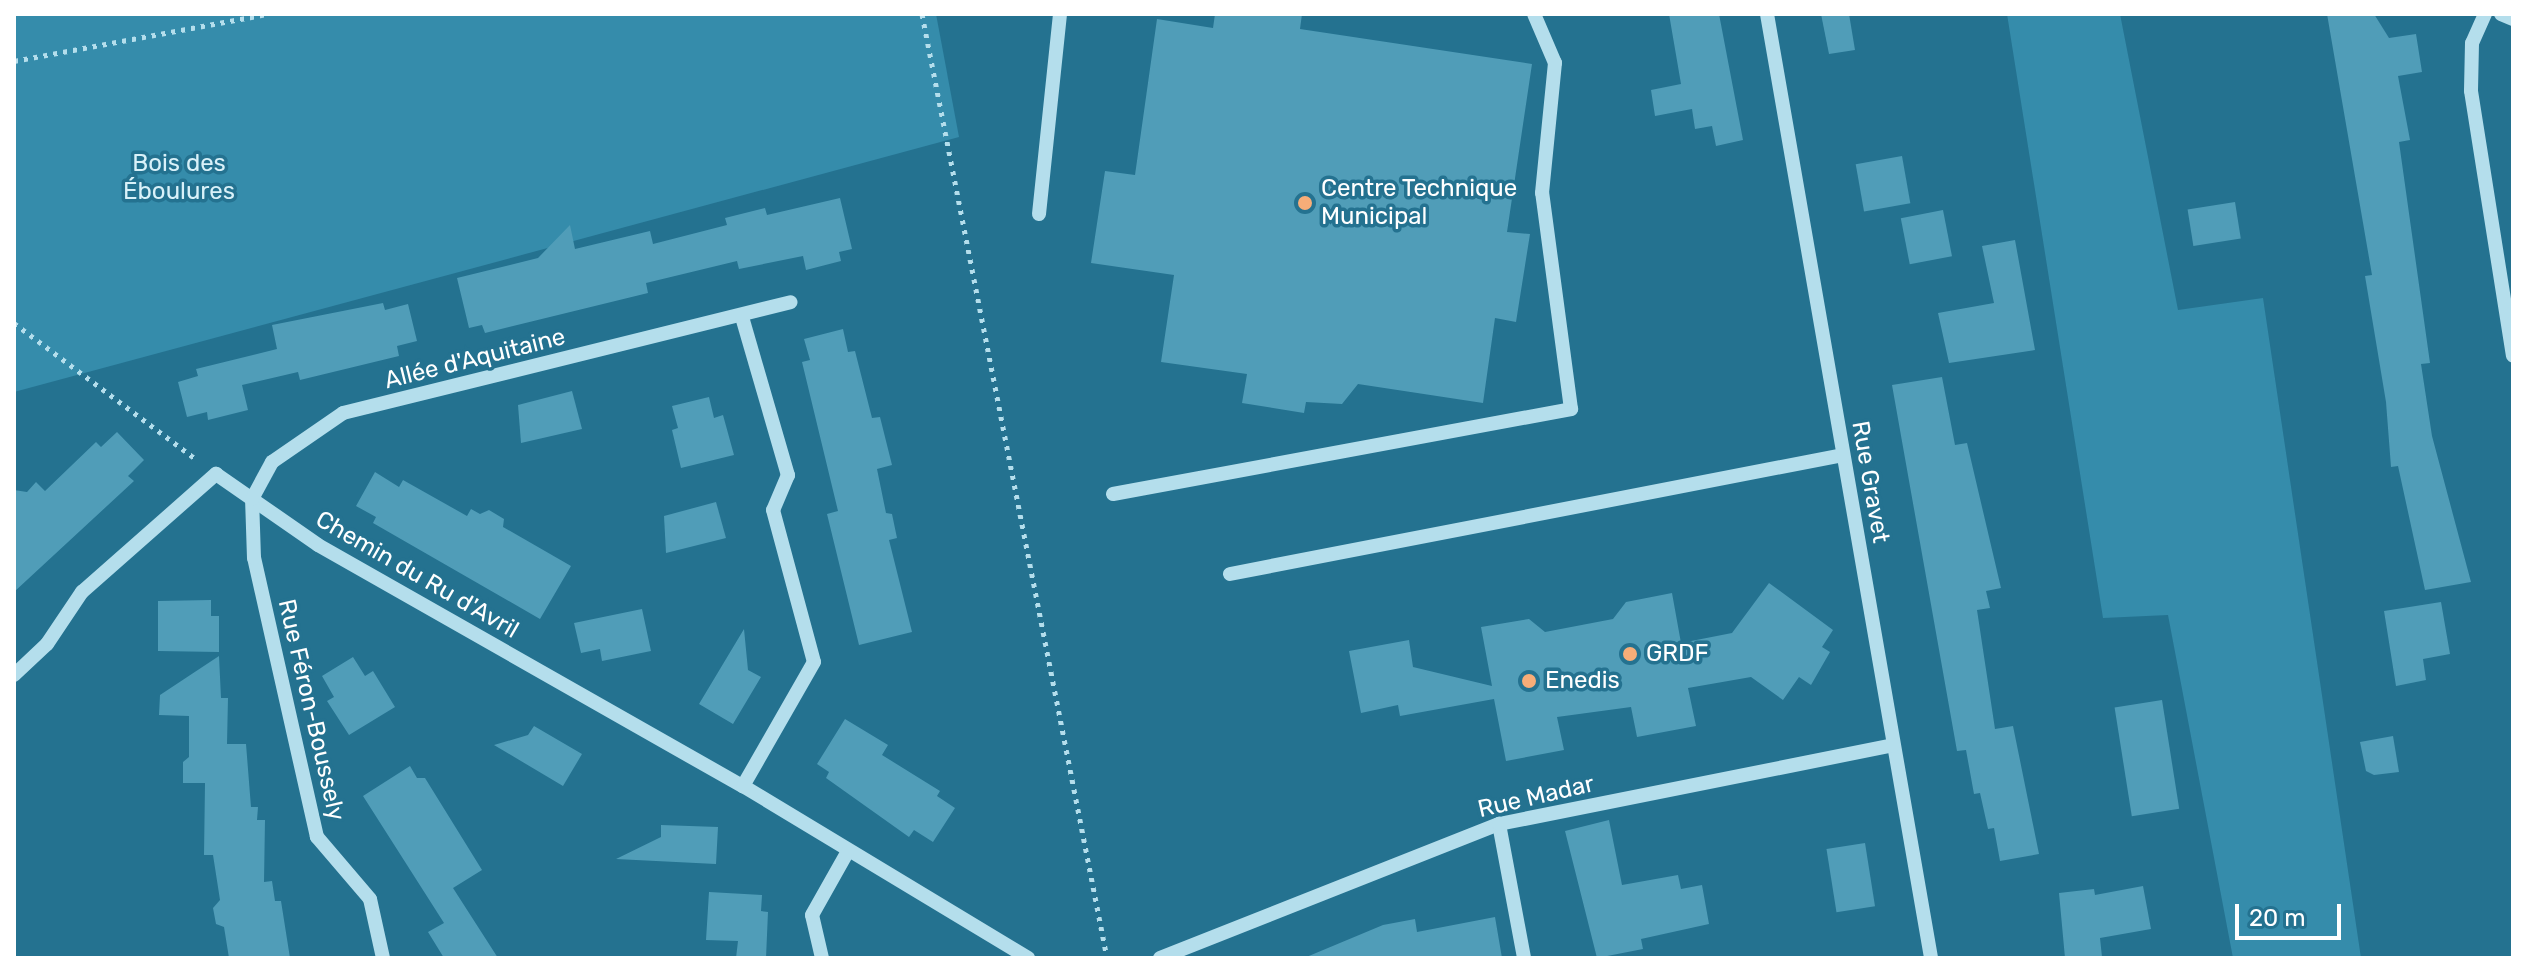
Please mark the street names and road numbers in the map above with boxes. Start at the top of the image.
street label: Allée d'Aquitaine [382,323,568,395]
street label: Rue Gravet [1845,419,1895,545]
street label: Chemin du Ru d'Avril [310,505,524,645]
street label: Rue Féron-Boussely [271,596,351,824]
street label: Rue Madar [1475,770,1597,824]

